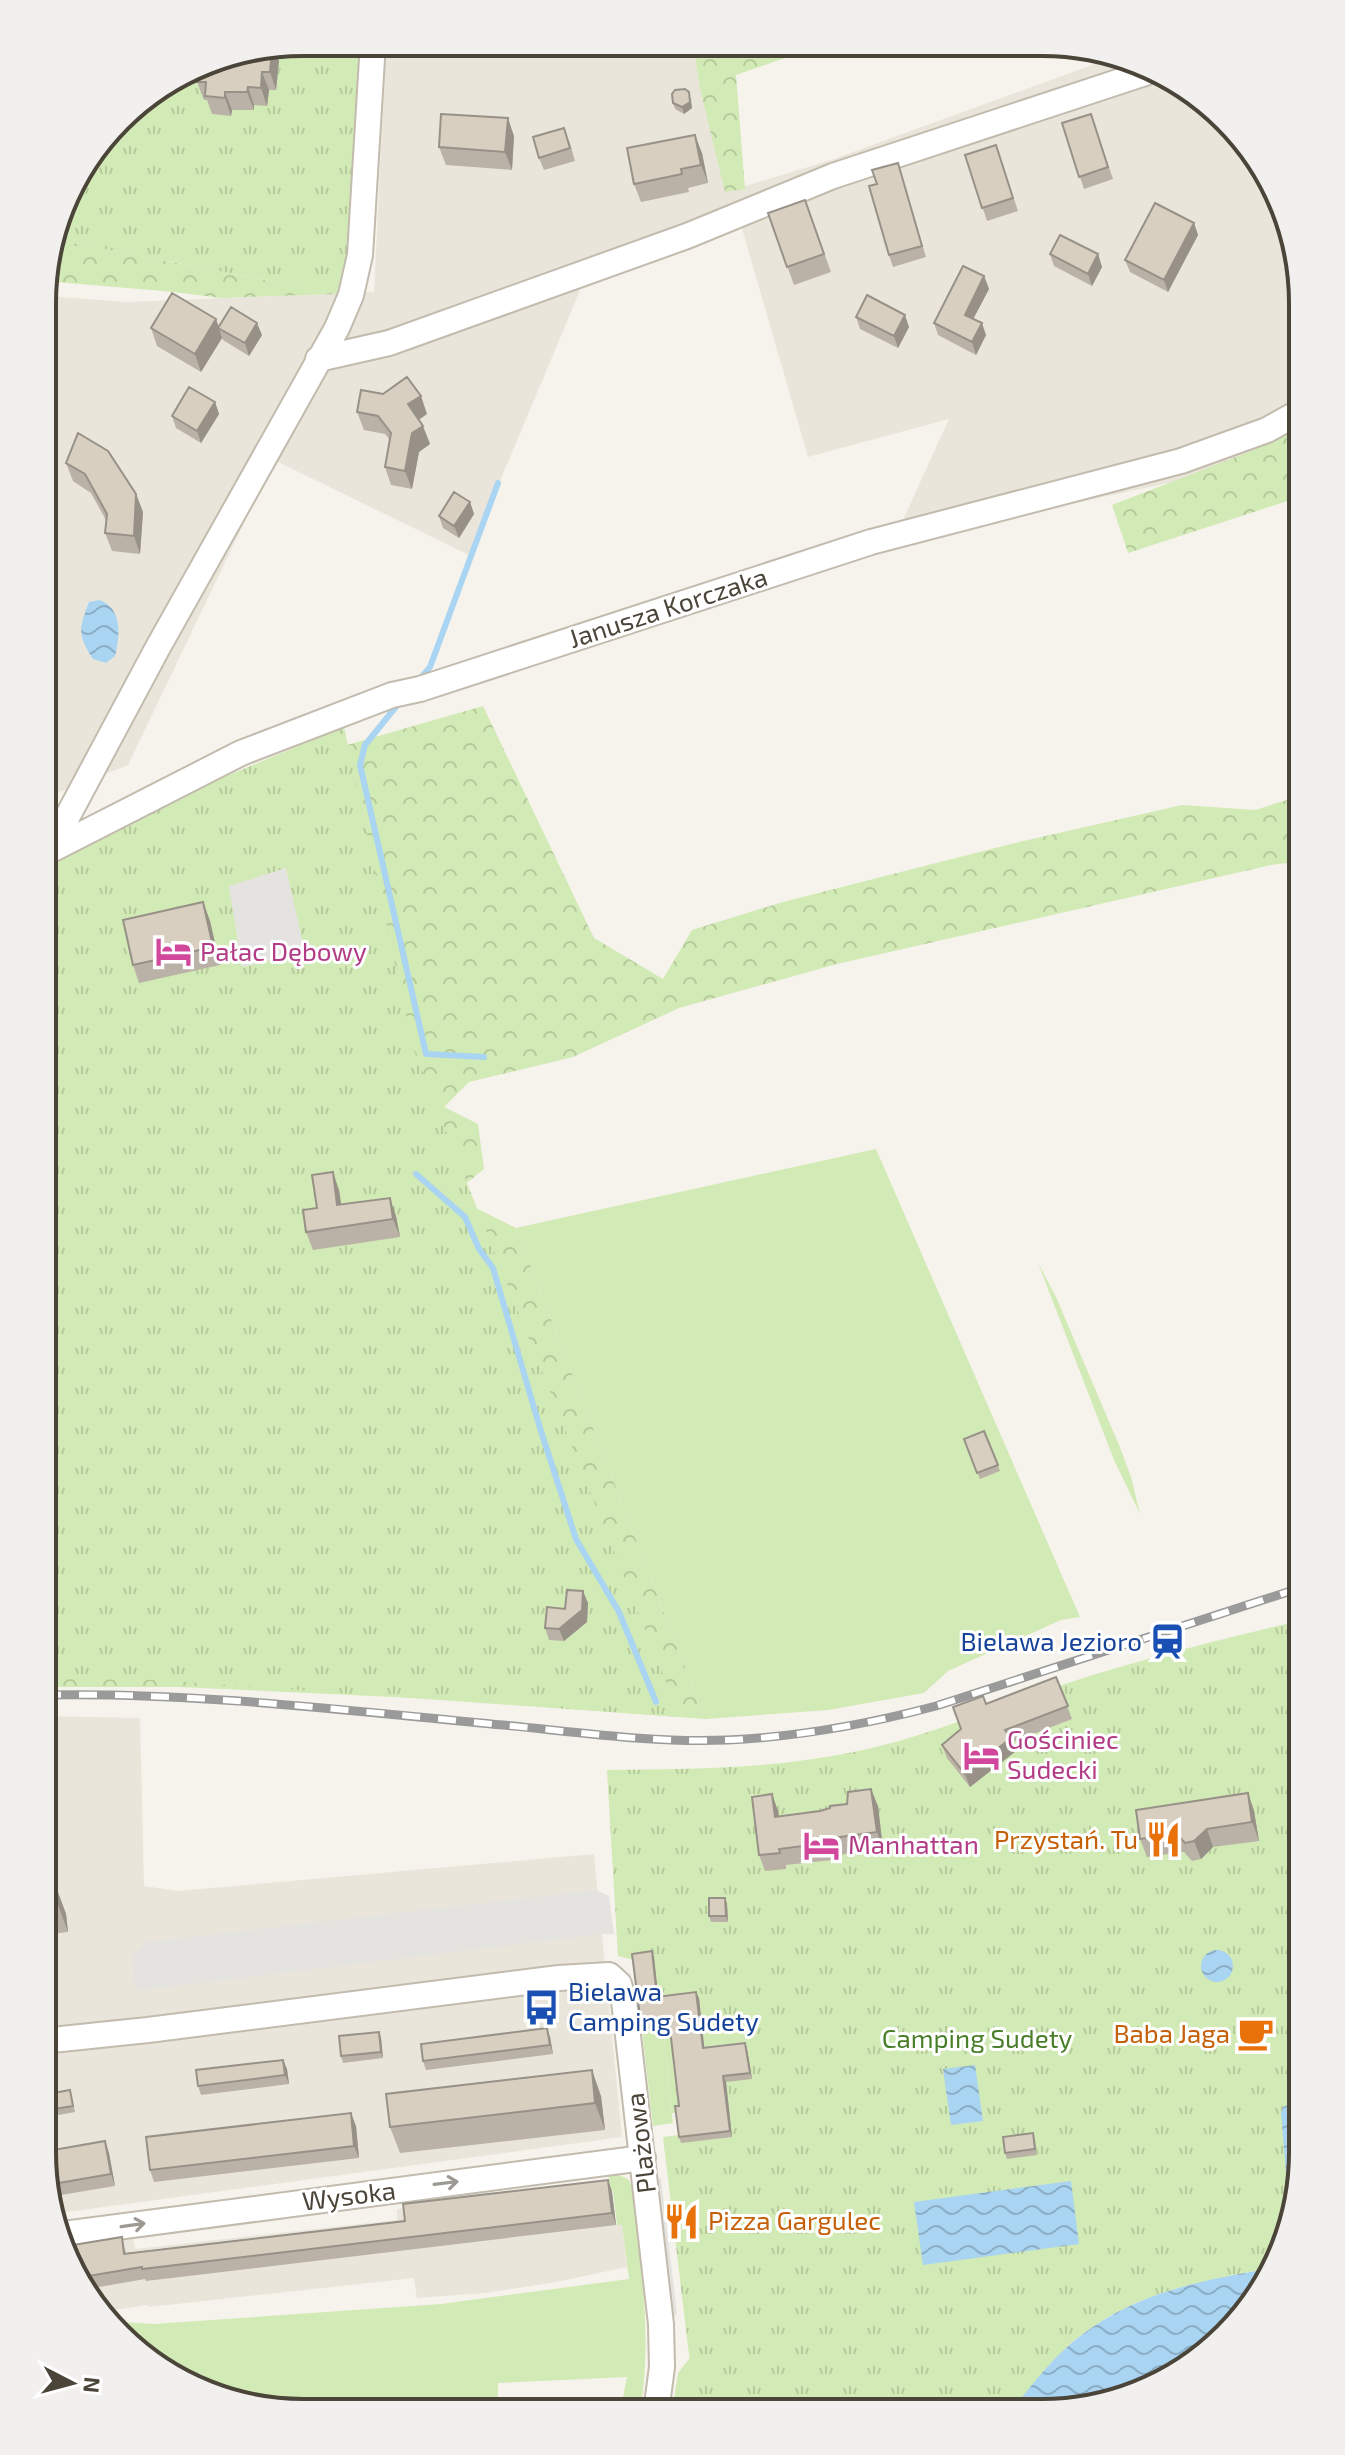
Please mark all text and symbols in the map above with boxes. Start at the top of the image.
street label: Janusza Korczaka [564,560,771,653]
hotel icon: Pałac Dębowy [155,933,193,971]
place label: Pałac Dębowy [200,935,367,966]
station icon: Bielawa Jezioro [1149,1623,1187,1661]
place label: Bielawa Jezioro [960,1625,1142,1656]
place label: Gościniec Sudecki [1007,1723,1119,1784]
hotel icon: Gościniec Sudecki [962,1736,1000,1774]
restaurant icon: Przystań. Tu [1145,1821,1183,1859]
place label: Przystań. Tu [994,1823,1138,1854]
hotel icon: Manhattan [803,1826,841,1864]
place label: Manhattan [848,1828,979,1859]
place label: Bielawa Camping Sudety [568,1975,759,2036]
bus stop icon: Bielawa Camping Sudety [523,1988,561,2026]
cafe icon: Baba Jaga [1237,2015,1275,2053]
place label: Baba Jaga [1113,2017,1230,2048]
park label: Camping Sudety [882,2022,1073,2053]
street label: Plażowa [618,2091,661,2195]
street label: Wysoka [300,2173,397,2216]
one-way arrow [433,2175,458,2190]
restaurant icon: Pizza Gargulec [663,2202,701,2240]
place label: Pizza Gargulec [708,2204,881,2235]
one-way arrow [119,2217,146,2232]
north arrow [32,2343,112,2423]
text: N [79,2376,107,2394]

